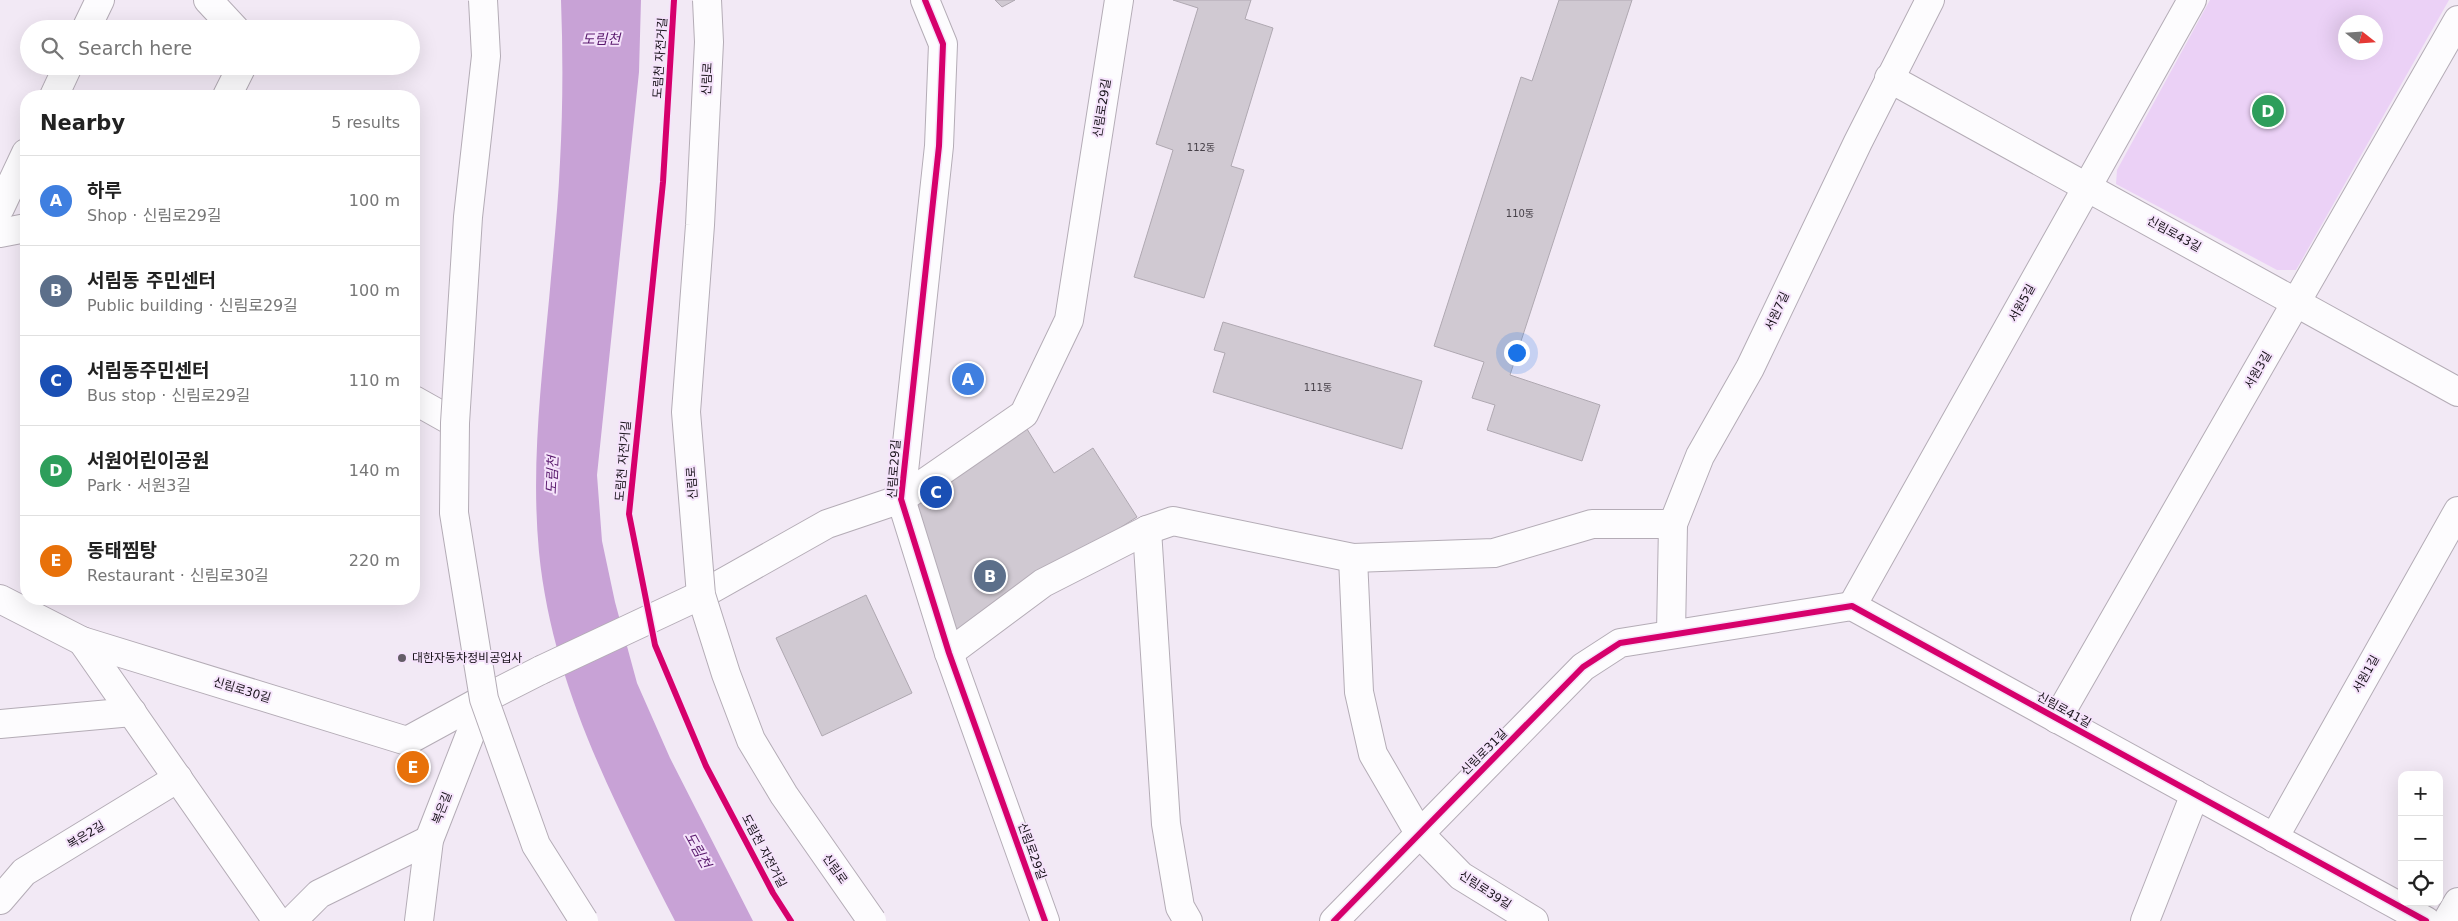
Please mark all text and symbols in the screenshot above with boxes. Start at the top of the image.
north arrow [2338,15,2383,60]
street label: 도림천 자전거길 [650,17,670,99]
search box [20,20,420,75]
water label: 도림천 [582,31,621,47]
icon: search [38,34,66,62]
text: Search here [78,37,192,59]
street label: 신림로 [699,62,715,96]
street label: 신림로29길 [1090,78,1114,138]
pin: D [2252,92,2284,130]
text: Nearby [40,111,125,135]
text: 5 results [331,113,400,132]
house number: 112동 [1187,142,1215,153]
text: 하루 [87,179,122,201]
text: A [50,191,62,210]
text: 100 m [349,191,400,210]
text: Shop · 신림로29길 [87,206,222,225]
house number: 110동 [1506,208,1534,219]
street label: 신림로43길 [2145,213,2203,255]
text: 서림동 주민센터 [87,269,216,291]
text: B [50,281,62,300]
text: 100 m [349,281,400,300]
street label: 서원5길 [2006,282,2038,324]
street label: 서원7길 [1762,290,1792,332]
text: Public building · 신림로29길 [87,296,298,315]
your location [1504,340,1530,366]
street label: 서원3길 [2242,349,2274,391]
text: 서림동주민센터 [87,359,209,381]
pin: A [952,360,984,398]
text: C [50,371,62,390]
text: 110 m [349,371,400,390]
house number: 111동 [1304,382,1332,393]
text: Bus stop · 신림로29길 [87,386,251,405]
street label: 도림천 자전거길 [612,420,634,502]
street label: 신림로29길 [885,439,903,499]
text: 서원어린이공원 [87,449,209,471]
water label: 도림천 [543,454,561,495]
text: D [49,461,63,480]
text: 140 m [349,461,400,480]
street label: 신림로 [684,466,700,500]
pin: C [920,473,952,511]
text: Park · 서원3길 [87,476,191,495]
text: 동태찜탕 [87,539,157,561]
text: E [51,551,61,570]
text: 220 m [349,551,400,570]
pin: B [974,557,1006,595]
text: Restaurant · 신림로30길 [87,566,269,585]
place label: 대한자동차정비공업사 [412,651,522,665]
marker: 대한자동차정비공업사 [396,652,408,664]
street label: 서원1길 [2350,653,2382,695]
street label: 신림로30길 [212,675,272,705]
street label: 신림로41길 [2035,689,2093,731]
street label: 신림로31길 [1458,726,1510,778]
pin: E [397,748,429,786]
map controls [2398,771,2443,906]
button: + [2398,771,2443,816]
street label: 복은길 [430,790,454,826]
street label: 도림천 자전거길 [739,812,789,890]
button: − [2398,816,2443,861]
street label: 복은2길 [65,819,107,851]
street label: 신림로29길 [1015,821,1049,881]
water label: 도림천 [682,829,715,872]
street label: 신림로 [820,851,850,887]
button: locate [2398,861,2443,906]
street label: 신림로39길 [1456,868,1514,912]

